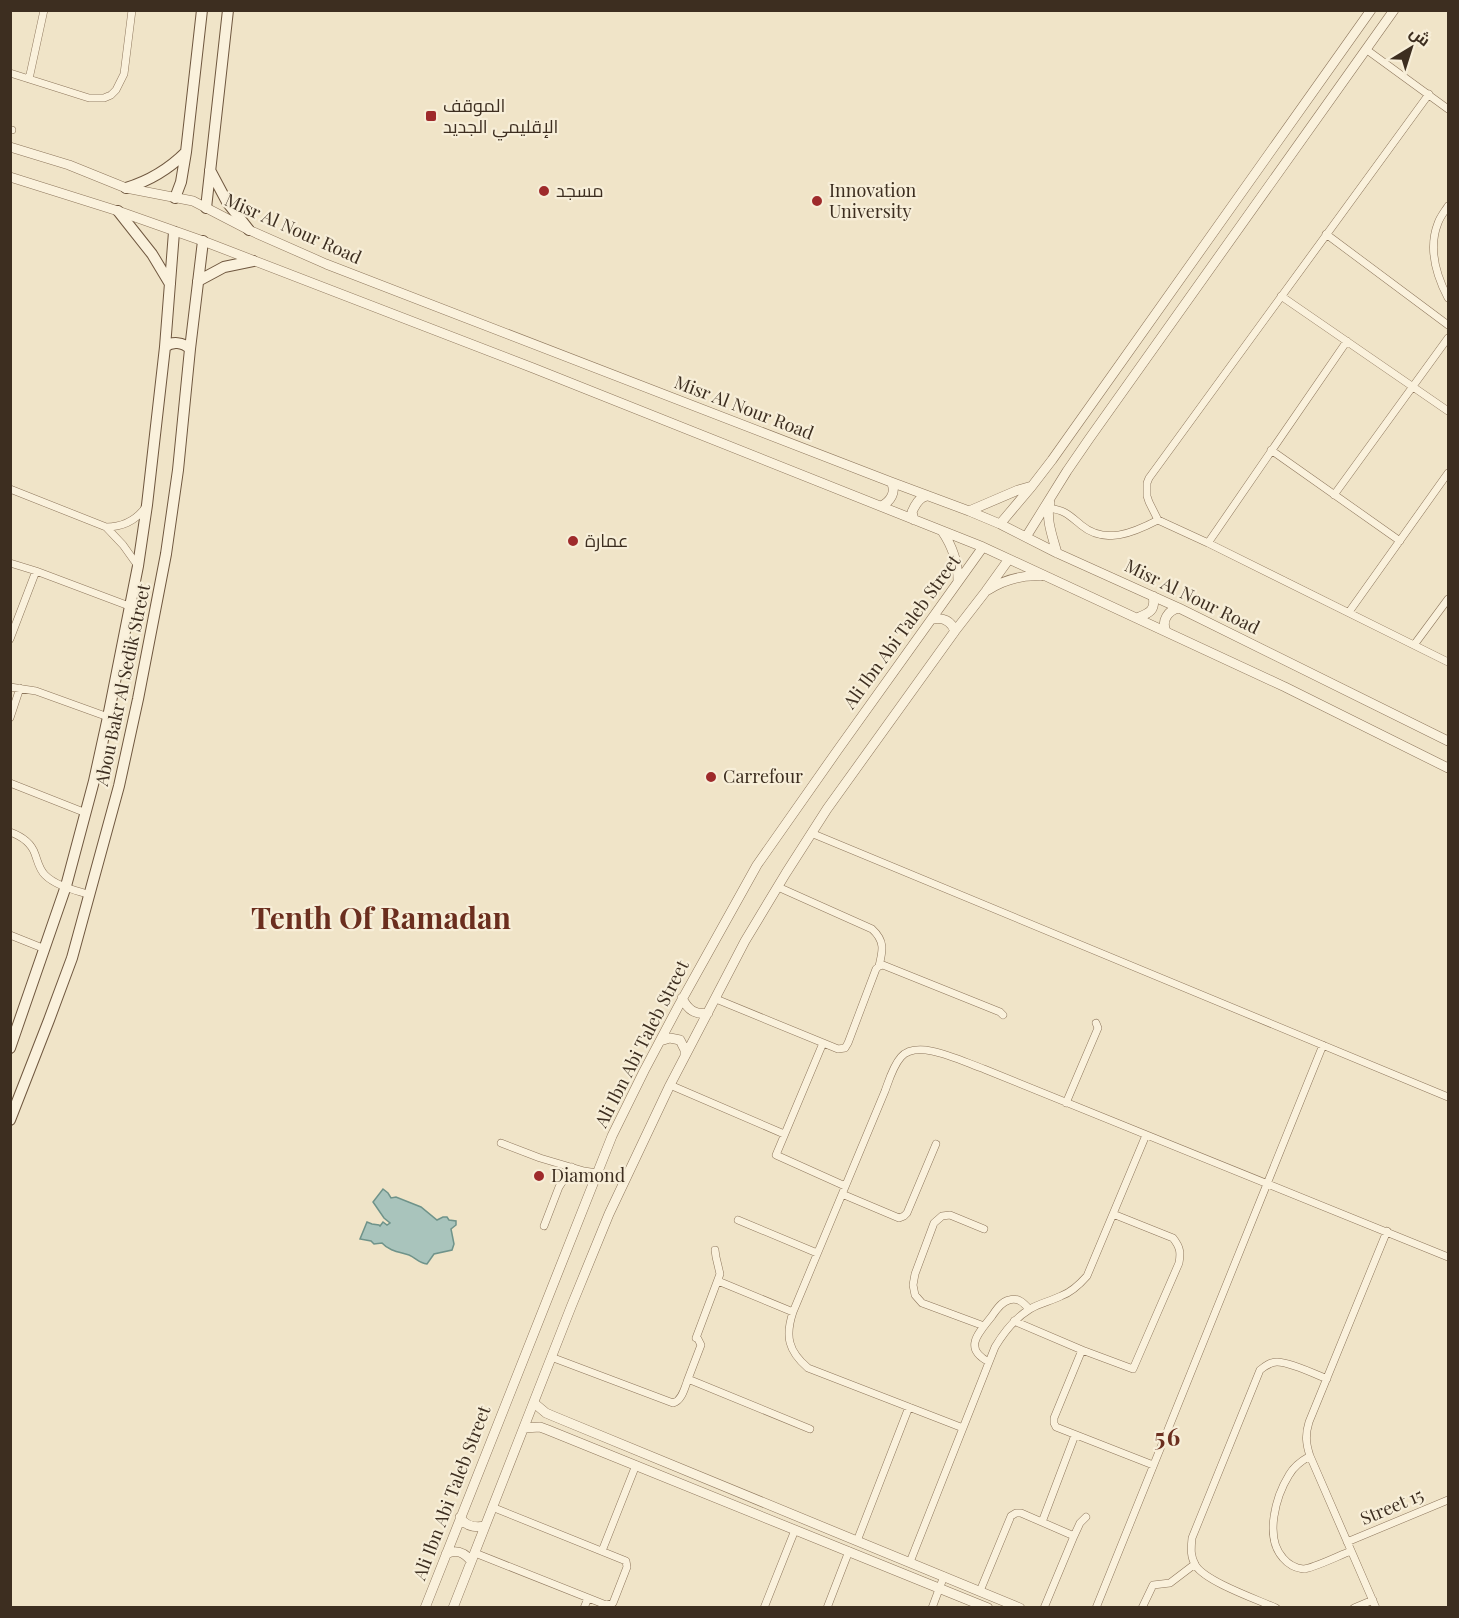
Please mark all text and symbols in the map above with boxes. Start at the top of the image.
north arrow [1381,18,1441,78]
text: ش [1406,21,1435,50]
place label: الموقف الإقليمي الجديد [443,93,558,141]
marker: الموقف الإقليمي الجديد [424,109,438,123]
place label: مسجد [556,178,604,202]
place label: Innovation University [829,178,916,223]
marker: مسجد [537,184,551,198]
street label: Misr Al Nour Road [221,187,366,269]
marker: Innovation University [810,194,824,208]
street label: Misr Al Nour Road [671,369,818,445]
place label: عمارة [585,528,628,552]
marker: عمارة [566,534,580,548]
street label: Ali Ibn Abi Taleb Street [837,549,966,714]
street label: Misr Al Nour Road [1121,553,1264,639]
street label: Abou Bakr Al Sedik Street [89,581,155,789]
place label: Carrefour [723,764,803,788]
marker: Carrefour [704,770,718,784]
district label: Tenth Of Ramadan [251,897,511,937]
street label: Ali Ibn Abi Taleb Street [588,955,694,1132]
place label: Diamond [551,1163,626,1187]
marker: Diamond [532,1169,546,1183]
street label: Ali Ibn Abi Taleb Street [406,1401,496,1584]
district label: 56 [1154,1420,1182,1452]
street label: Street 15 [1356,1482,1427,1530]

